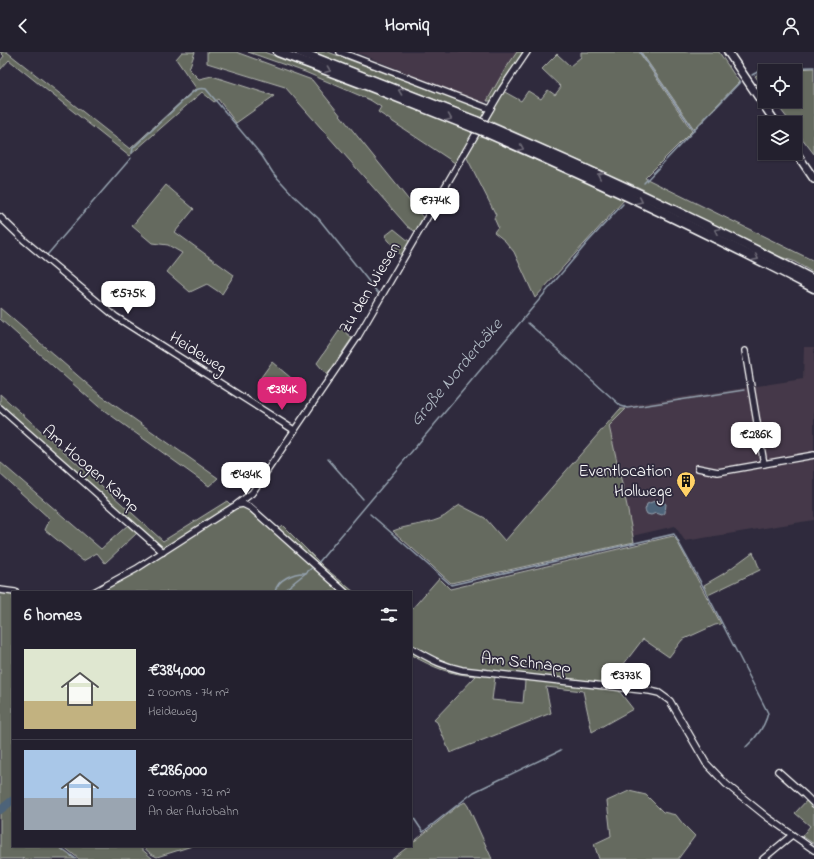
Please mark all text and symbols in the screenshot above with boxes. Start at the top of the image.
text: Homiq [385,13,429,39]
icon: back [12,15,34,37]
icon: person [780,15,802,37]
map controls [758,64,802,160]
button: locate [758,64,802,108]
one-way arrow [324,66,331,74]
one-way arrow [398,87,405,95]
one-way arrow [445,113,452,121]
button: layers [758,116,802,160]
one-way arrow [516,143,524,151]
one-way arrow [597,172,604,180]
pin: €774K [407,188,463,222]
text: €774K [419,191,451,210]
one-way arrow [635,196,643,204]
one-way arrow [714,228,722,236]
street label: Zu den Wiesen [333,238,407,338]
one-way arrow [752,253,760,261]
pin: €575K [100,281,156,315]
text: €575K [110,284,146,303]
water label: Große Norderbäke [404,313,510,432]
street label: Heideweg [163,325,232,382]
pin: €384K [254,377,310,411]
text: €384K [267,380,297,399]
street label: Am Hoogen Kamp [35,419,146,520]
pin: €286K [728,422,784,456]
text: €286K [740,425,772,444]
place label: Eventlocation Hollwege [579,459,672,506]
pin: €434K [218,462,274,496]
text: €434K [230,465,262,484]
building icon: Eventlocation Hollwege [675,470,697,498]
text: 6 homes [24,603,82,628]
icon: filters [378,604,400,626]
street label: Am Schnapp [480,646,572,680]
text: €384,000 [148,658,205,683]
pin: €373K [598,663,654,697]
icon: home [56,665,104,713]
text: €373K [610,666,642,685]
text: 2 rooms · 74 m² [148,683,229,702]
text: Heideweg [148,702,197,721]
text: €286,000 [148,758,207,783]
icon: home [56,766,104,814]
text: 2 rooms · 72 m² [148,783,230,802]
text: An der Autobahn [148,802,239,821]

